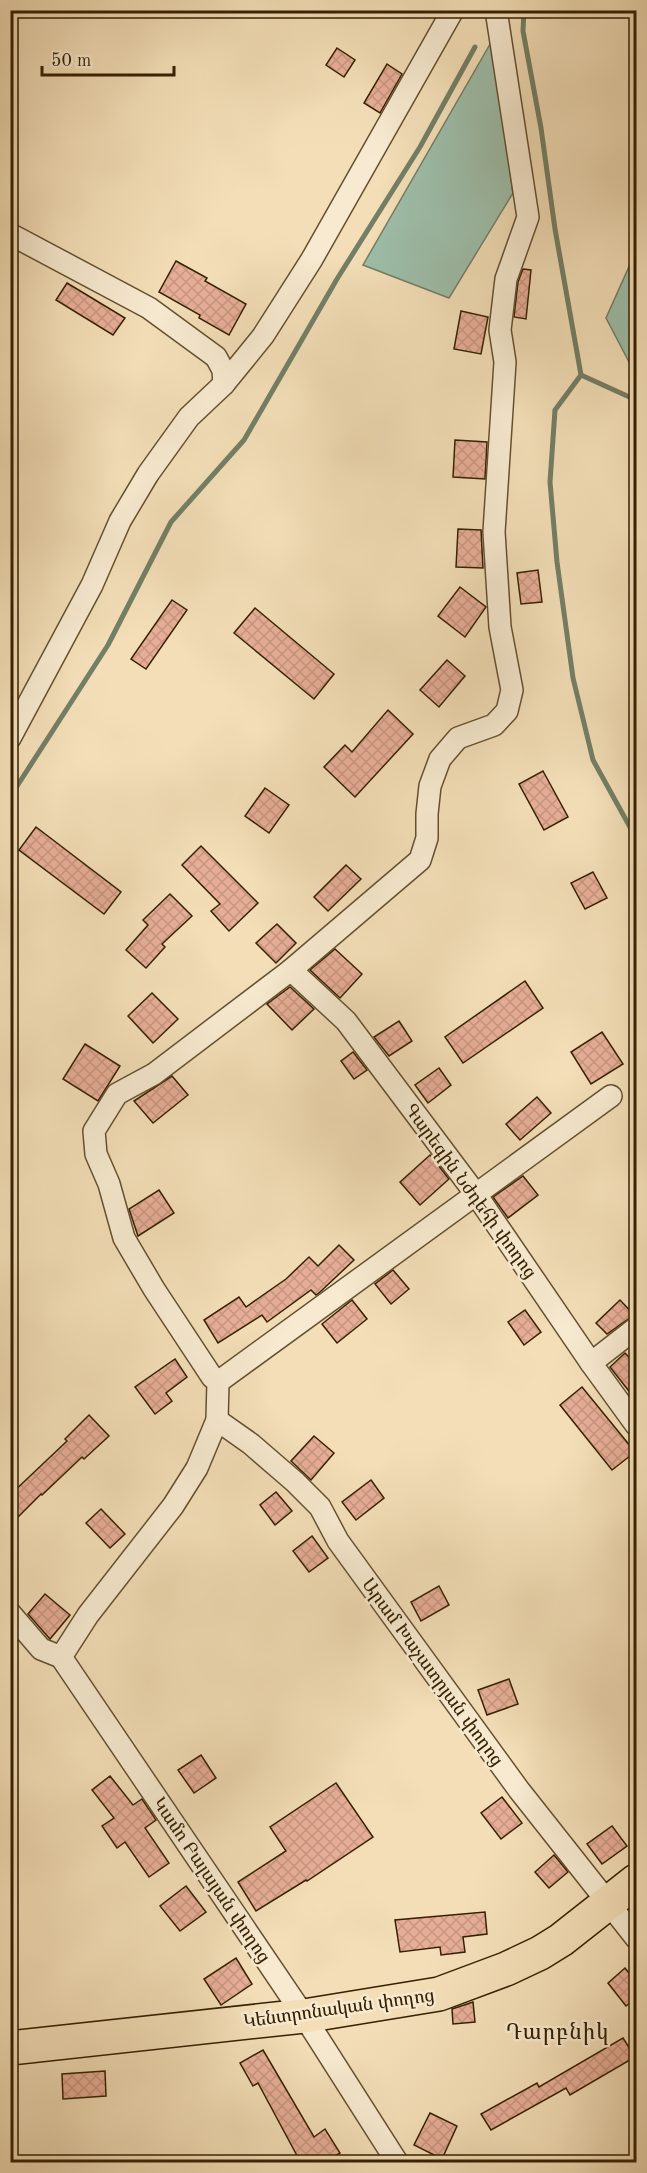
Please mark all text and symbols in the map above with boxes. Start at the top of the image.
scale bar [42,39,174,77]
text: 50 m [51,52,91,70]
street label: Գարեգին Նժդեհի փողոց [400,1101,539,1283]
street label: Արամ Խաչատրյան փողոց [357,1576,506,1770]
street label: Կամո Բալայան փողոց [148,1795,273,1967]
street label: Կենտրոնական փողոց [243,1987,436,2032]
district label: Դարբնիկ [506,2022,610,2045]

